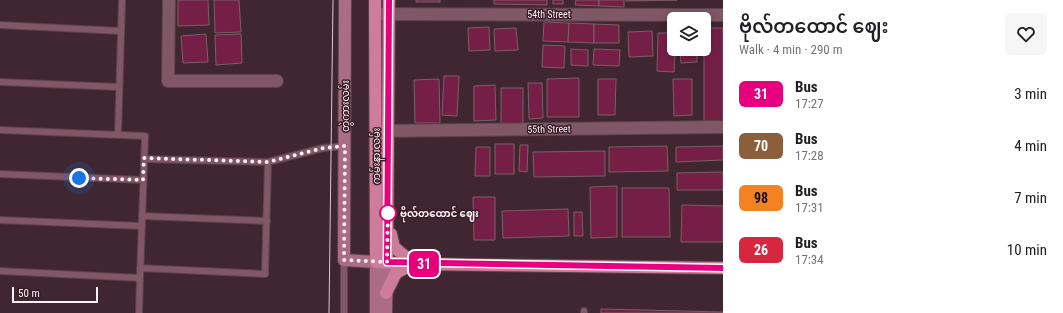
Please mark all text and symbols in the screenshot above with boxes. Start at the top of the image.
street label: 54th Street [527,9,571,20]
map controls [667,12,711,56]
button: layers [667,12,711,56]
button: heart [1005,13,1047,55]
text: ဗိုလ်တထောင် ဈေး [739,15,889,38]
text: Walk · 4 min · 290 m [739,42,843,57]
text: Bus [795,78,818,96]
street label: တွဲကားလမ်း [338,80,354,132]
text: 3 min [1014,85,1047,103]
text: 31 [754,86,768,102]
text: 17:27 [795,96,824,111]
street label: 55th Street [527,123,571,135]
street label: ကမ်းနားလမ်း [369,128,385,184]
text: Bus [795,130,818,148]
text: 4 min [1014,137,1047,155]
text: 70 [754,138,768,154]
text: 17:28 [795,148,824,163]
your location [69,168,89,188]
text: Bus [795,182,818,200]
text: 7 min [1014,189,1047,207]
text: 98 [754,190,768,206]
text: 17:31 [795,200,824,215]
marker: ဗိုလ်တထောင် ဈေး [379,204,397,222]
place label: ဗိုလ်တထောင် ဈေး [400,206,479,223]
text: Bus [795,234,818,252]
text: 10 min [1007,241,1047,259]
text: 26 [754,242,768,258]
line badge: 31 [406,251,442,277]
text: 17:34 [795,252,824,267]
text: 31 [417,256,431,272]
scale bar [12,285,98,304]
text: 50 m [18,287,40,300]

